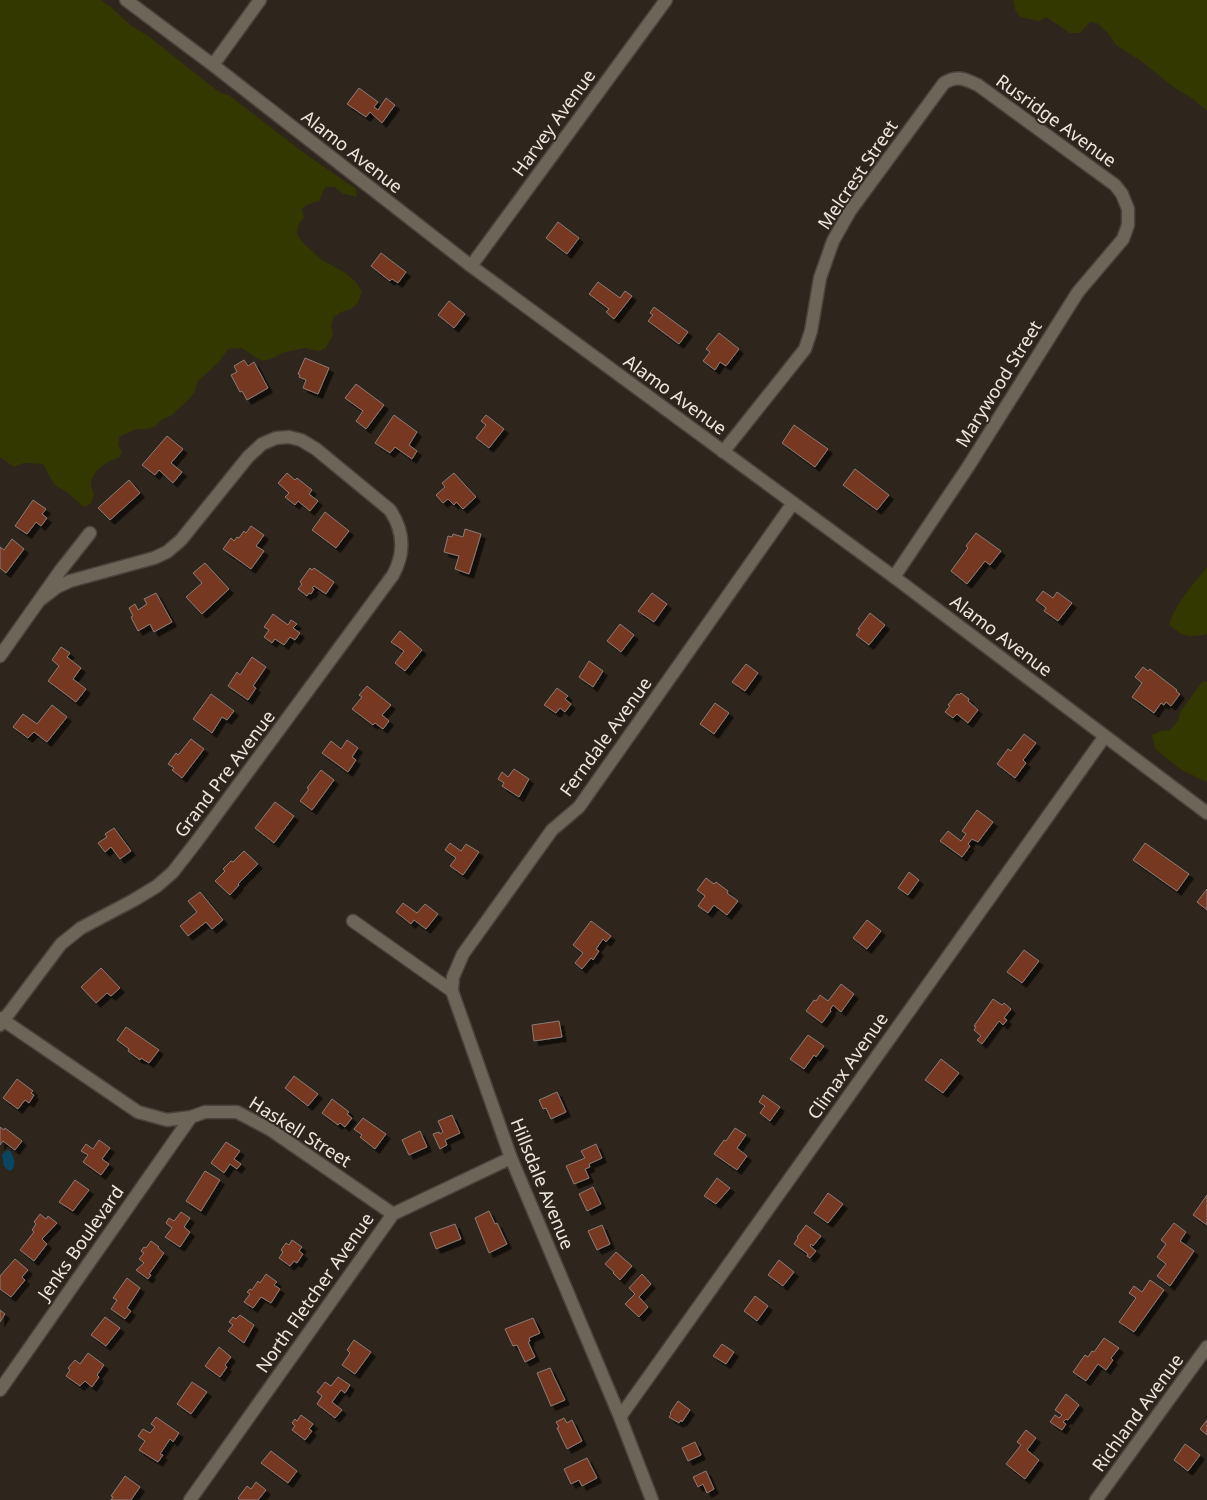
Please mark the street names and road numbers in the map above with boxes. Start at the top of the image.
street label: Harvey Avenue [506,64,600,181]
street label: Rusridge Avenue [992,68,1122,172]
street label: Alamo Avenue [297,104,408,198]
street label: Melcrest Street [812,115,903,234]
street label: Marywood Street [950,315,1047,451]
street label: Alamo Avenue [619,349,732,440]
street label: Alamo Avenue [946,589,1057,681]
street label: Ferndale Avenue [554,672,657,801]
street label: Grand Pre Avenue [169,705,280,842]
street label: Climax Avenue [802,1007,893,1124]
street label: Haskell Street [245,1090,357,1172]
street label: Hillsdale Avenue [506,1114,580,1253]
street label: Jenks Boulevard [31,1180,129,1306]
street label: North Fletcher Avenue [250,1208,379,1377]
street label: Richland Avenue [1086,1349,1188,1476]

